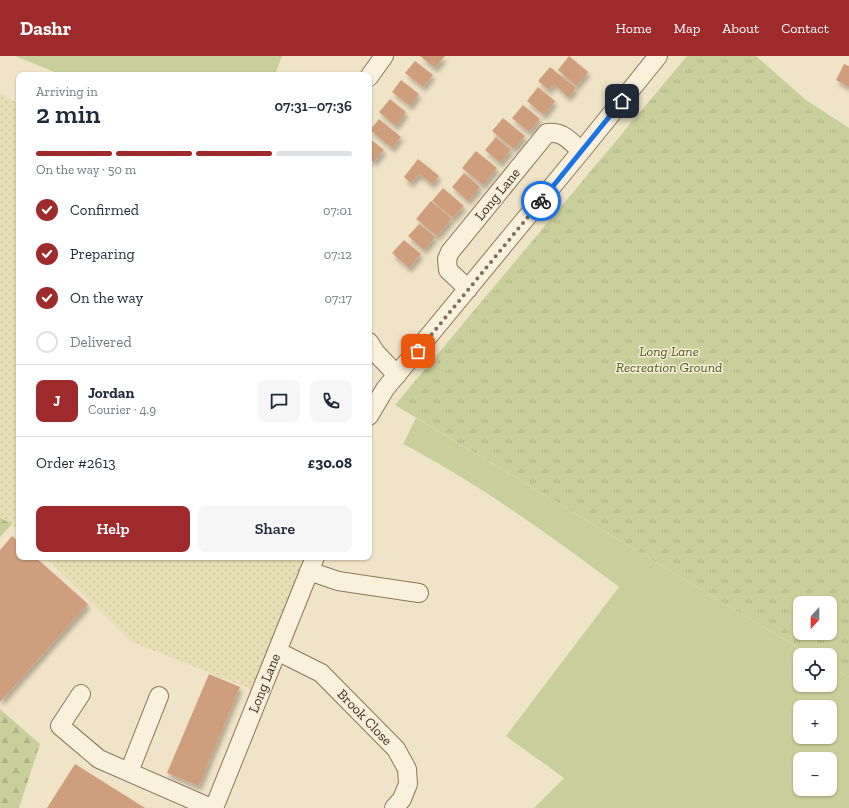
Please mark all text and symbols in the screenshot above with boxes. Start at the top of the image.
text: Dashr [20,17,71,40]
text: Home [616,20,652,37]
text: Map [674,20,700,37]
text: About [722,20,759,37]
text: Contact [781,20,829,37]
text: Arriving in [36,84,98,99]
pin [605,84,639,118]
icon: home [611,90,633,112]
text: 07:31–07:36 [274,97,352,115]
text: 2 min [36,98,100,130]
text: On the way · 50 m [36,162,136,177]
street label: Long Lane [471,164,524,224]
courier [521,181,561,221]
icon: bike [530,190,552,212]
icon: check [36,199,58,221]
text: Confirmed [70,201,139,219]
text: 07:01 [323,203,352,218]
icon: check [36,243,58,265]
text: Preparing [70,245,135,263]
text: 07:12 [324,247,352,262]
icon: check [36,287,58,309]
text: On the way [70,289,143,307]
text: 07:17 [325,291,352,306]
text: Delivered [70,333,132,351]
pin [401,334,435,368]
icon: bag [407,340,429,362]
park label: Long Lane Recreation Ground [616,343,722,376]
button: chat [258,380,300,422]
button: phone [310,380,352,422]
text: Jordan [88,384,134,402]
text: J [53,392,61,410]
text: Courier · 4.9 [88,402,156,417]
text: Order #2613 [36,454,116,472]
text: £30.08 [308,454,352,472]
button: Help [36,506,190,552]
button: Share [198,506,352,552]
north arrow [793,596,837,640]
map controls [793,596,837,796]
button: locate [793,648,837,692]
street label: Long Lane [245,651,284,715]
street label: Brook Close [334,686,396,749]
button: + [793,700,837,744]
button: − [793,752,837,796]

